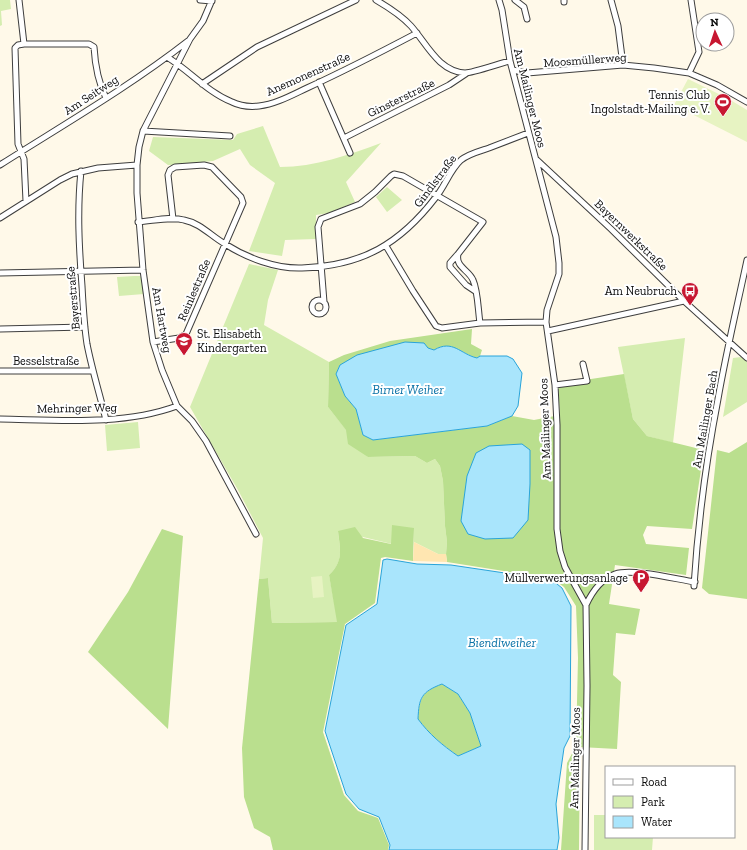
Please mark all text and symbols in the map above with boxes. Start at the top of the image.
north arrow [695,12,735,52]
text: N [710,16,720,29]
street label: Am Mailinger Moos [511,47,549,149]
street label: Anemonenstraße [264,49,352,99]
street label: Moosmüllerweg [543,50,627,70]
street label: Am Seitweg [61,72,121,118]
street label: Ginsterstraße [365,76,437,120]
place label: Tennis Club Ingolstadt-Mailing e. V. [591,88,710,116]
sports icon: Tennis Club Ingolstadt-Mailing e. V. [713,92,733,117]
street label: Gindlstraße [411,152,460,210]
street label: Bayernwerkstraße [592,197,671,274]
street label: Reinlestraße [175,257,213,323]
street label: Bayerstraße [63,265,83,330]
bus stop icon: Am Neubruch [680,281,700,306]
place label: Am Neubruch [605,284,677,298]
street label: Am Hartweg [149,286,175,354]
place label: St. Elisabeth Kindergarten [197,327,267,355]
school or university icon: St. Elisabeth Kindergarten [174,331,194,356]
street label: Besselstraße [13,354,79,368]
street label: Am Mailinger Bach [690,369,721,469]
street label: Am Mailinger Moos [536,378,554,480]
water label: Birner Weiher [372,382,444,397]
street label: Mehringer Weg [37,400,118,416]
parking icon: Müllverwertungsanlage [631,568,651,593]
place label: Müllverwertungsanlage [505,571,628,585]
water label: Biendlweiher [468,635,537,650]
street label: Am Mailinger Moos [567,707,583,809]
legend [605,766,735,838]
text: Road [641,775,667,789]
text: Park [641,795,666,809]
text: Water [641,815,673,829]

